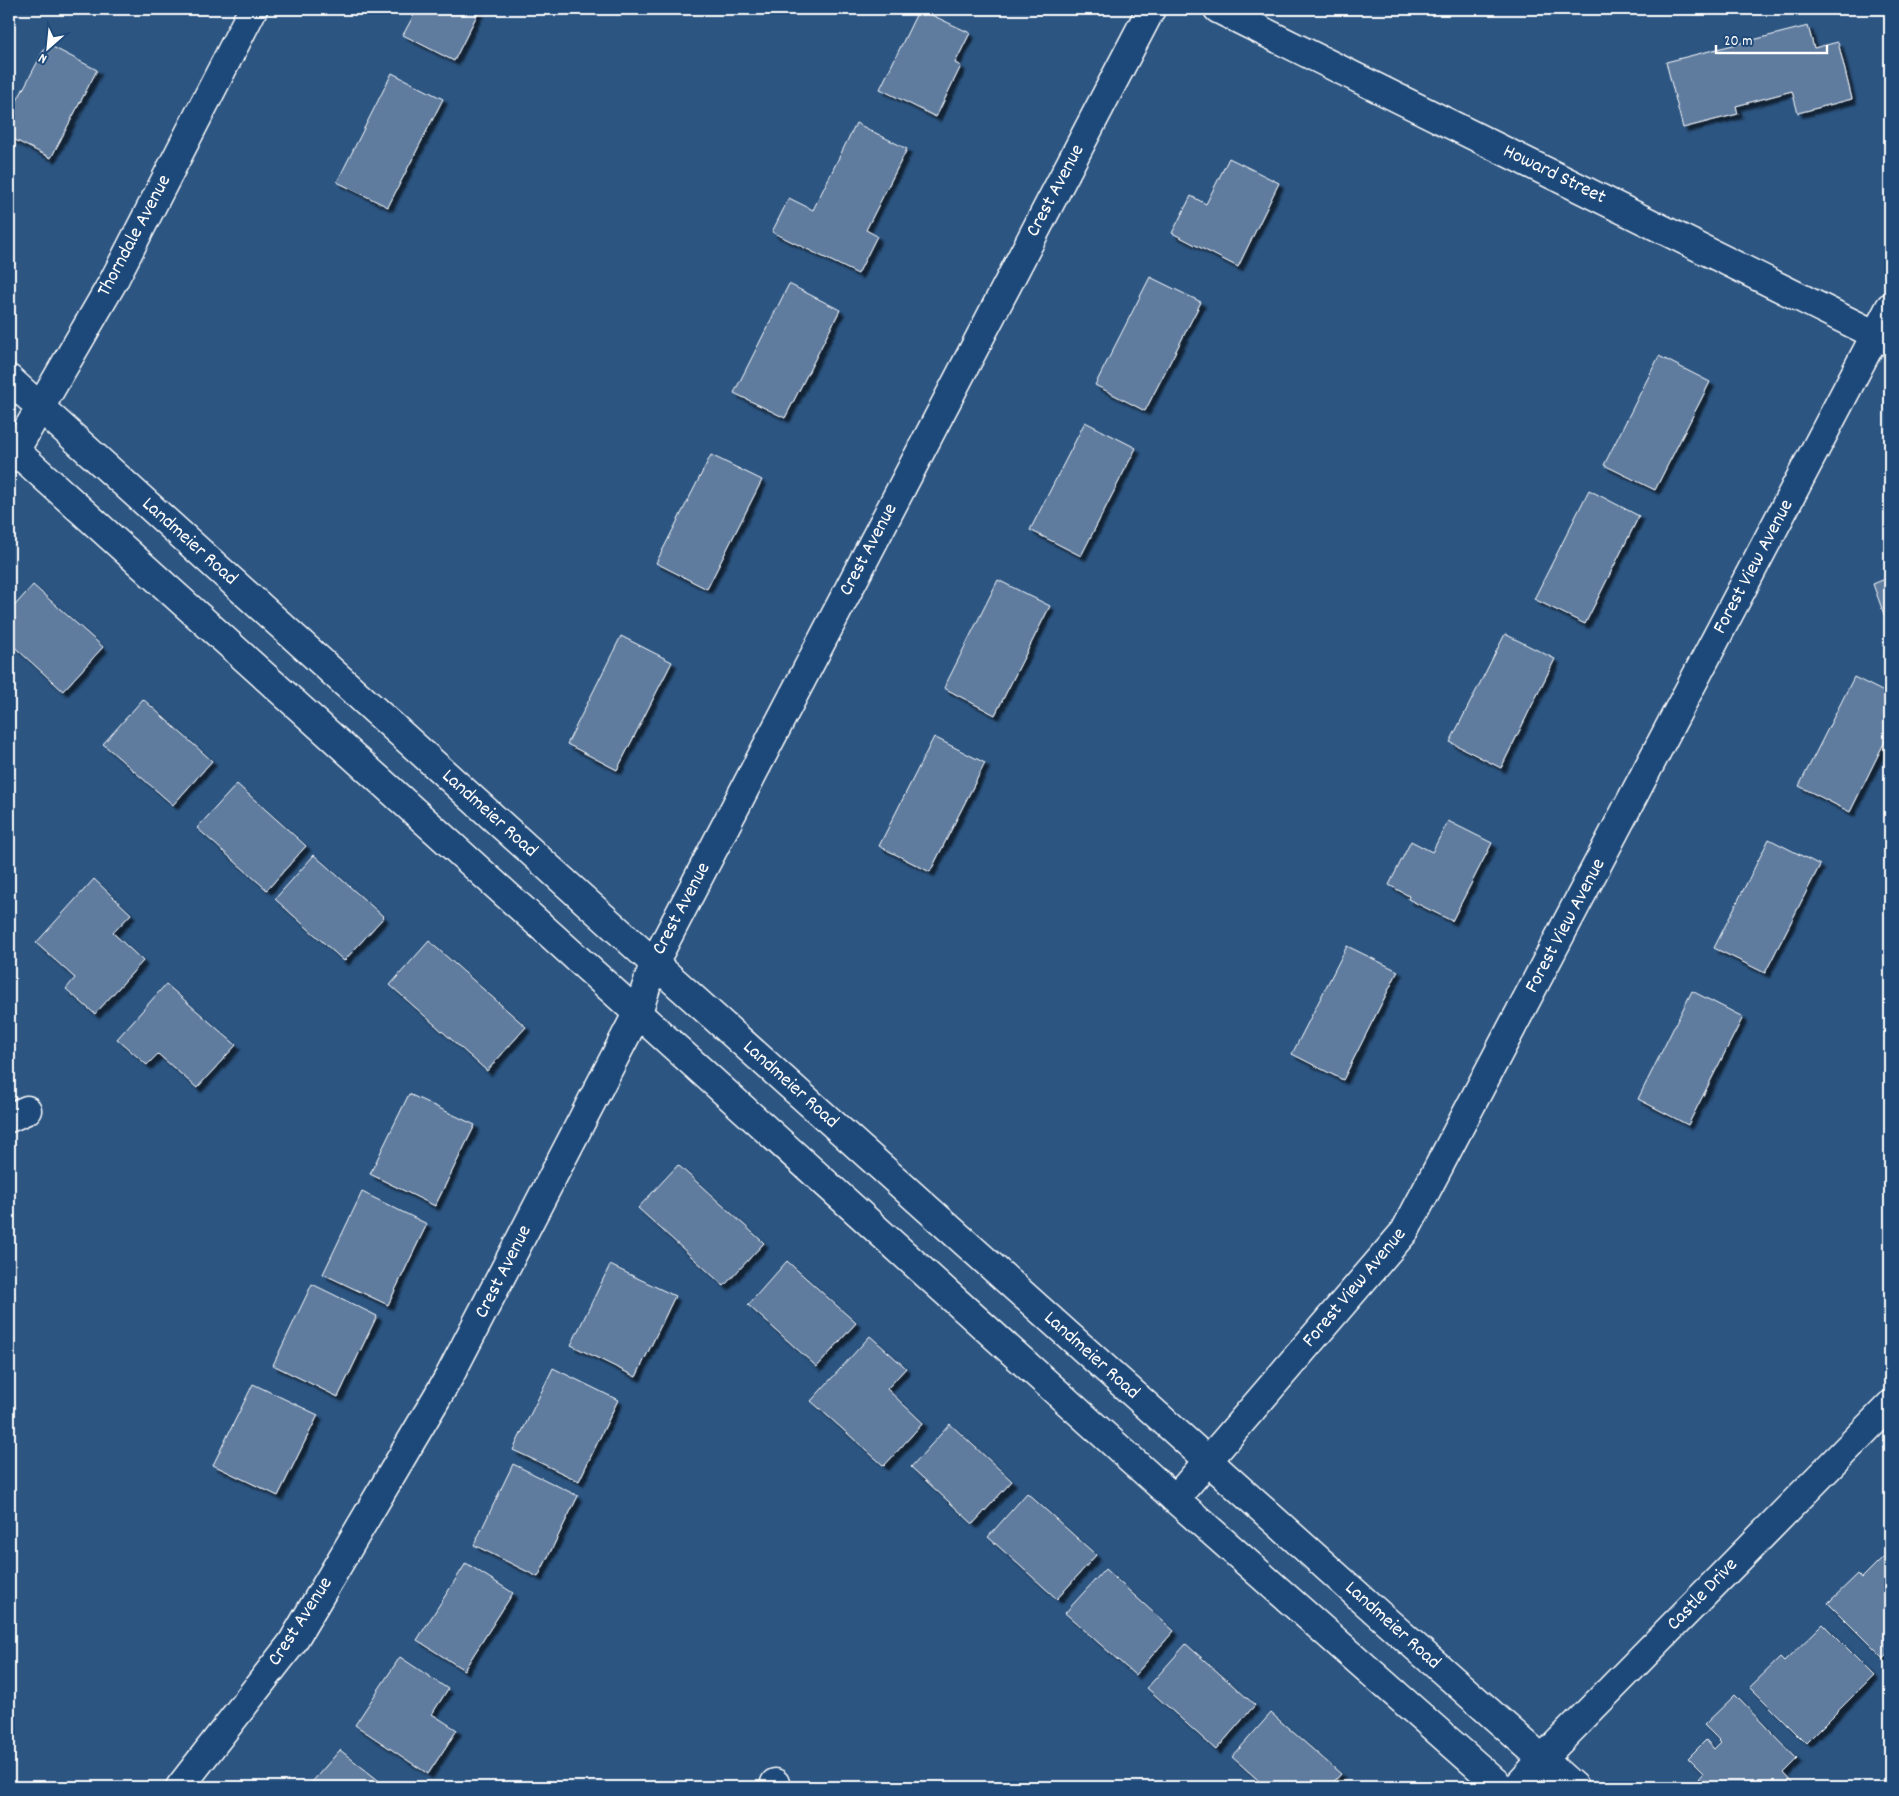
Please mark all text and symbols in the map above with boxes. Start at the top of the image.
north arrow [22,22,72,72]
scale bar [1716,22,1828,54]
text: 20 m [1724,31,1752,53]
text: N [35,47,51,68]
street label: Howard Street [1498,138,1610,212]
street label: Crest Avenue [1020,140,1092,242]
street label: Thorndale Avenue [91,170,179,302]
street label: Landmeier Road [135,491,243,593]
street label: Forest View Avenue [1707,495,1801,639]
street label: Crest Avenue [833,499,905,601]
street label: Landmeier Road [435,763,543,865]
street label: Forest View Avenue [1519,854,1613,998]
street label: Crest Avenue [646,858,718,960]
street label: Landmeier Road [736,1034,844,1136]
street label: Crest Avenue [469,1220,540,1323]
street label: Forest View Avenue [1296,1222,1414,1354]
street label: Landmeier Road [1037,1305,1145,1407]
street label: Castle Drive [1661,1552,1745,1638]
street label: Crest Avenue [262,1572,340,1672]
street label: Landmeier Road [1338,1575,1446,1677]

